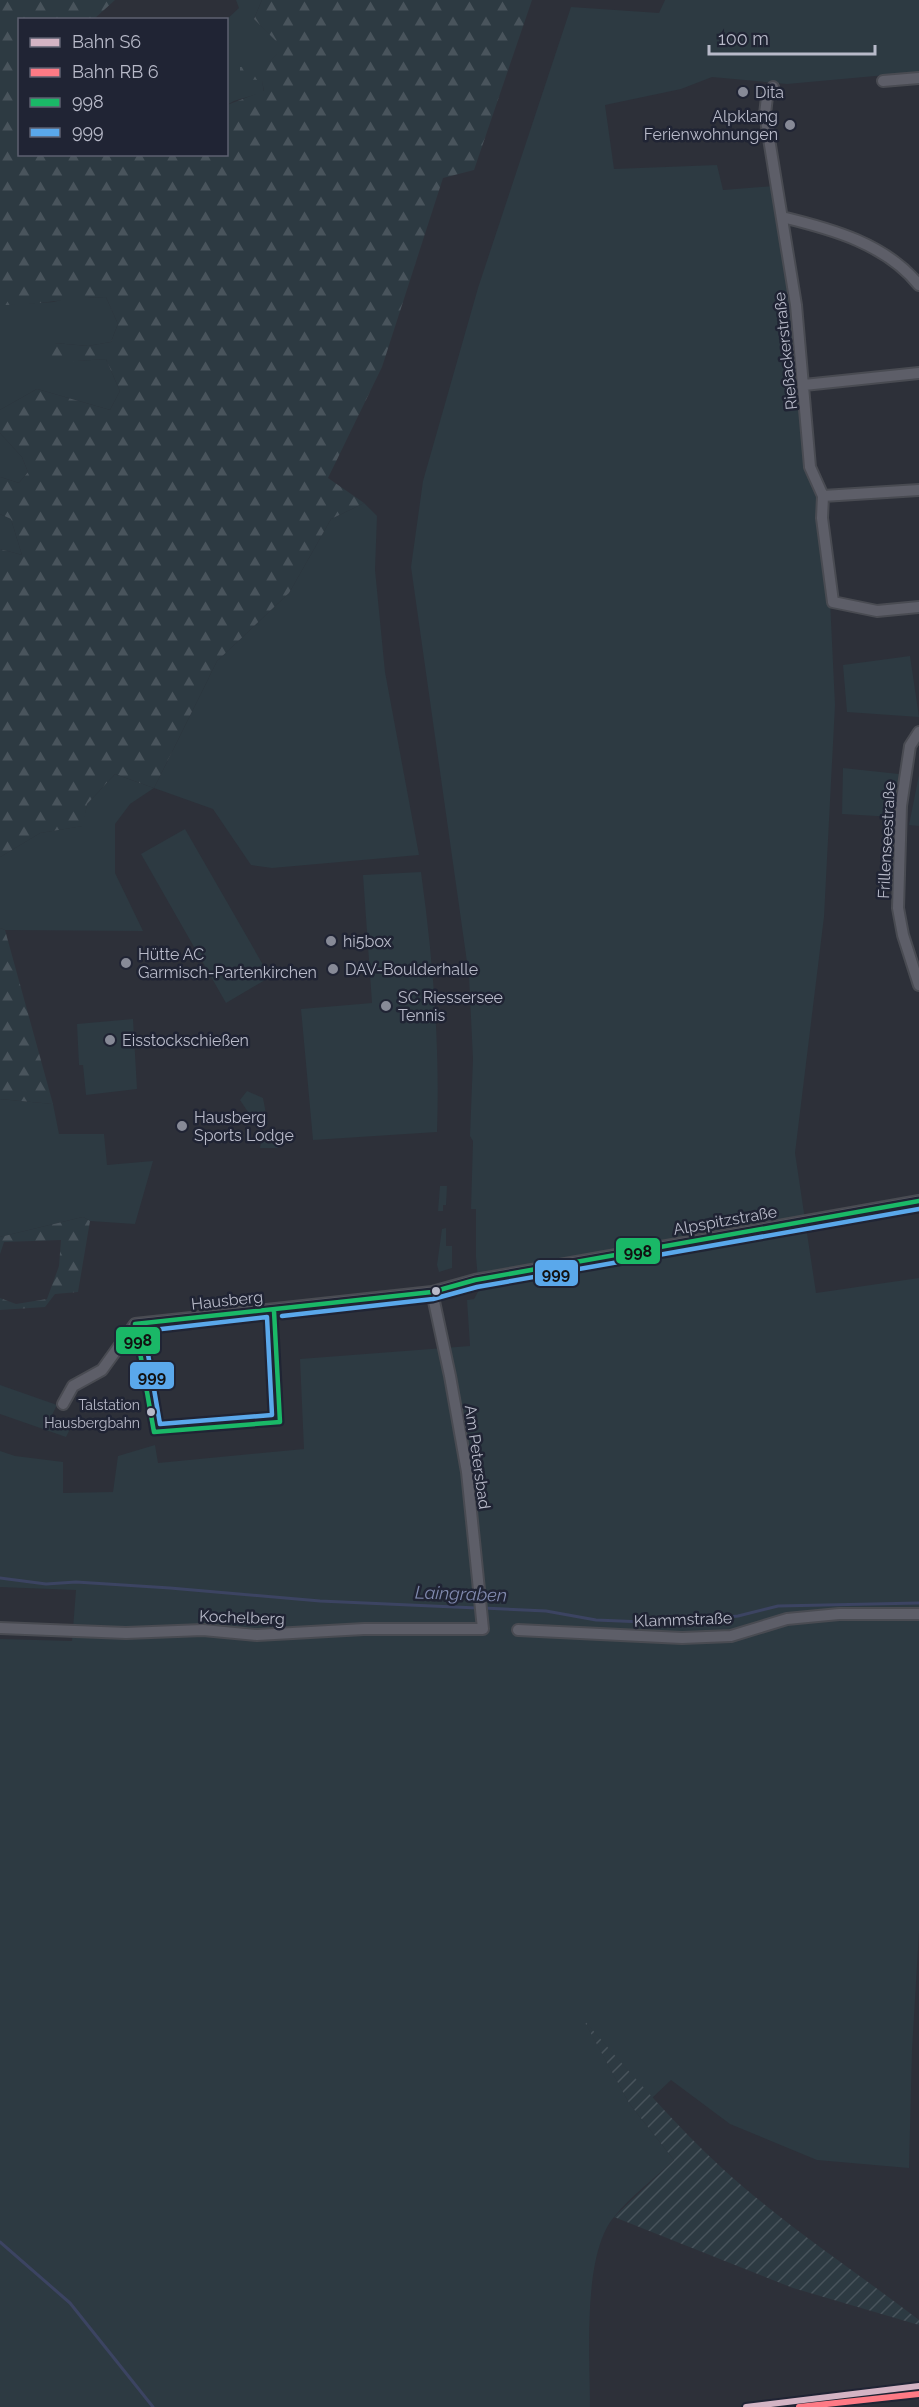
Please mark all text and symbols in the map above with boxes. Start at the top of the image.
legend [18,18,228,156]
scale bar [709,18,876,56]
text: 100 m [718,28,769,49]
text: Bahn S6 [72,31,141,52]
text: Bahn RB 6 [72,61,159,82]
place label: Dita [755,83,784,102]
marker: Dita [736,85,750,99]
text: 998 [72,91,104,112]
place label: Alpklang Ferienwohnungen [644,107,778,144]
marker: Alpklang Ferienwohnungen [783,118,797,132]
text: 999 [72,121,104,142]
street label: Rießackerstraße [770,291,801,411]
street label: Frillenseestraße [874,781,899,899]
place label: hi5box [343,932,392,951]
marker: hi5box [324,934,338,948]
place label: Hütte AC Garmisch-Partenkirchen [138,945,317,982]
marker: Hütte AC Garmisch-Partenkirchen [119,956,133,970]
place label: DAV-Boulderhalle [345,960,478,979]
marker: DAV-Boulderhalle [326,962,340,976]
place label: SC Riessersee Tennis [398,988,503,1025]
marker: SC Riessersee Tennis [379,999,393,1013]
place label: Eisstockschießen [122,1031,249,1050]
marker: Eisstockschießen [103,1033,117,1047]
place label: Hausberg Sports Lodge [194,1108,294,1145]
marker: Hausberg Sports Lodge [175,1119,189,1133]
street label: Alpspitzstraße [672,1202,778,1239]
line badge: 998 [615,1237,661,1265]
text: 998 [624,1242,652,1261]
line badge: 999 [534,1259,579,1287]
text: 999 [542,1264,570,1283]
unlabelled marker [430,1285,442,1297]
street label: Hausberg [190,1287,264,1314]
line badge: 998 [115,1326,161,1355]
text: 998 [124,1331,152,1350]
line badge: 999 [129,1361,175,1390]
text: 999 [138,1367,166,1386]
place label: Talstation Hausbergbahn [44,1397,140,1431]
street label: Am Petersbad [461,1404,494,1511]
marker: Talstation Hausbergbahn [145,1406,157,1418]
water label: Laingraben [415,1581,507,1606]
street label: Kochelberg [199,1607,285,1628]
street label: Klammstraße [634,1608,733,1631]

